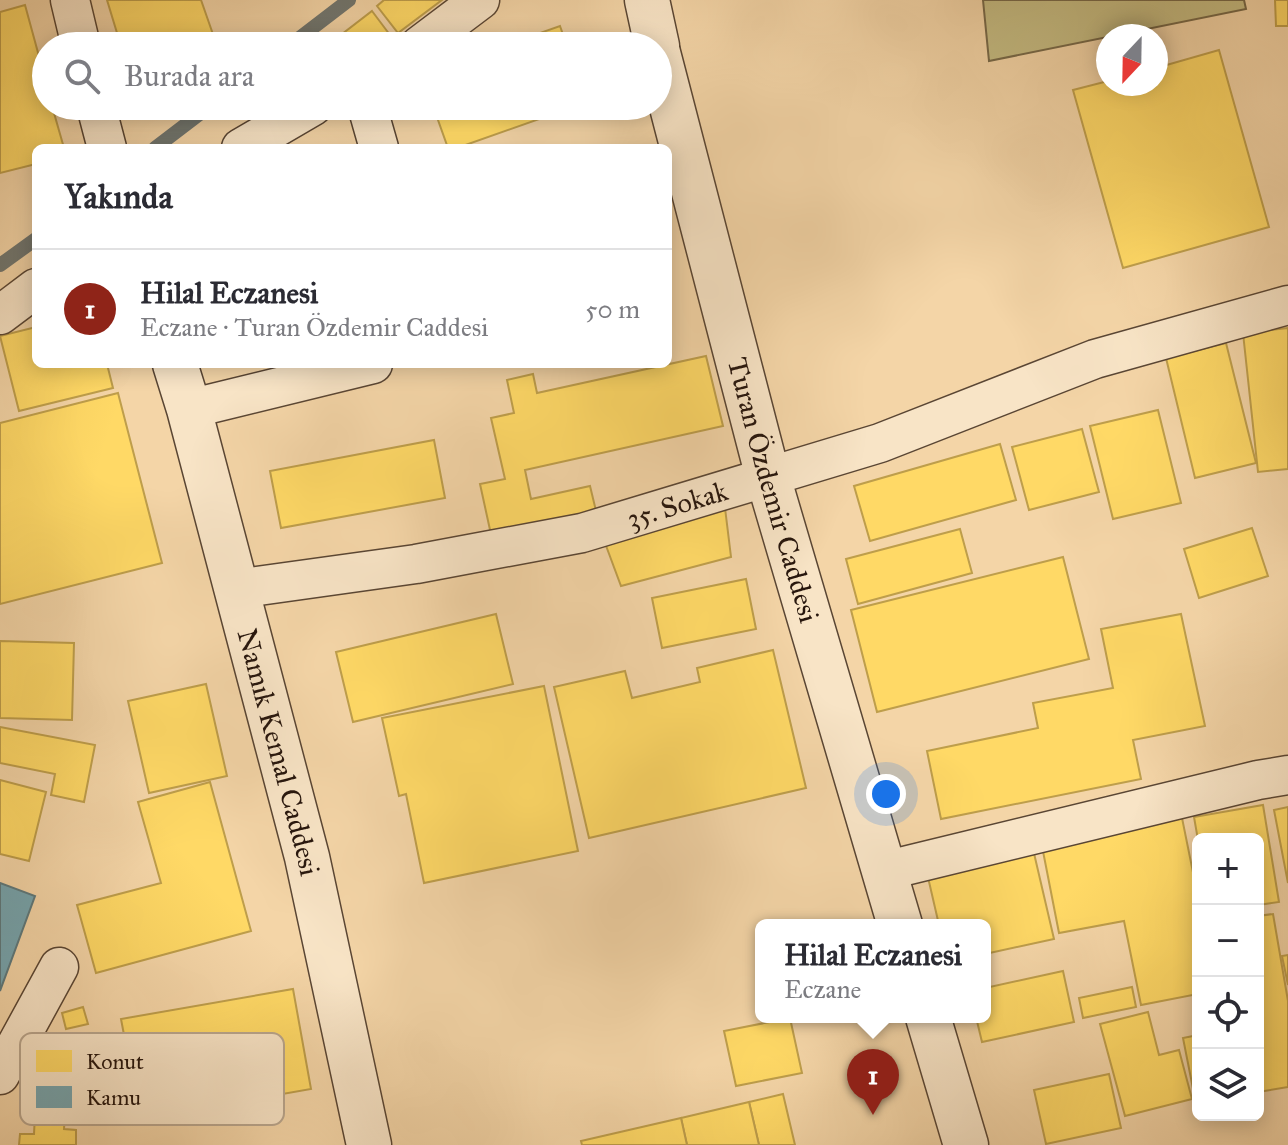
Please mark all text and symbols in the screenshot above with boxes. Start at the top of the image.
north arrow [1096,24,1168,96]
search box [32,32,672,120]
icon: search [60,54,104,98]
text: Burada ara [124,58,255,94]
text: Yakında [64,176,173,217]
text: Hilal Eczanesi [140,275,318,311]
text: 1 [85,293,95,325]
text: 50 m [585,293,640,325]
text: Eczane · Turan Özdemir Caddesi [140,311,488,343]
street label: Turan Özdemir Caddesi [720,354,827,627]
street label: 35. Sokak [623,473,732,536]
street label: Namık Kemal Caddesi [230,625,328,879]
your location [866,774,906,814]
map controls [1192,833,1264,1121]
button: + [1192,833,1264,905]
button: − [1192,905,1264,977]
popup [755,919,991,1023]
text: Hilal Eczanesi [784,937,962,973]
text: Eczane [784,973,861,1005]
button: locate [1192,977,1264,1049]
legend [20,1033,284,1125]
text: Konut [86,1048,144,1075]
pin: 1 [847,1049,899,1115]
button: layers [1192,1049,1264,1121]
text: Kamu [86,1084,141,1111]

